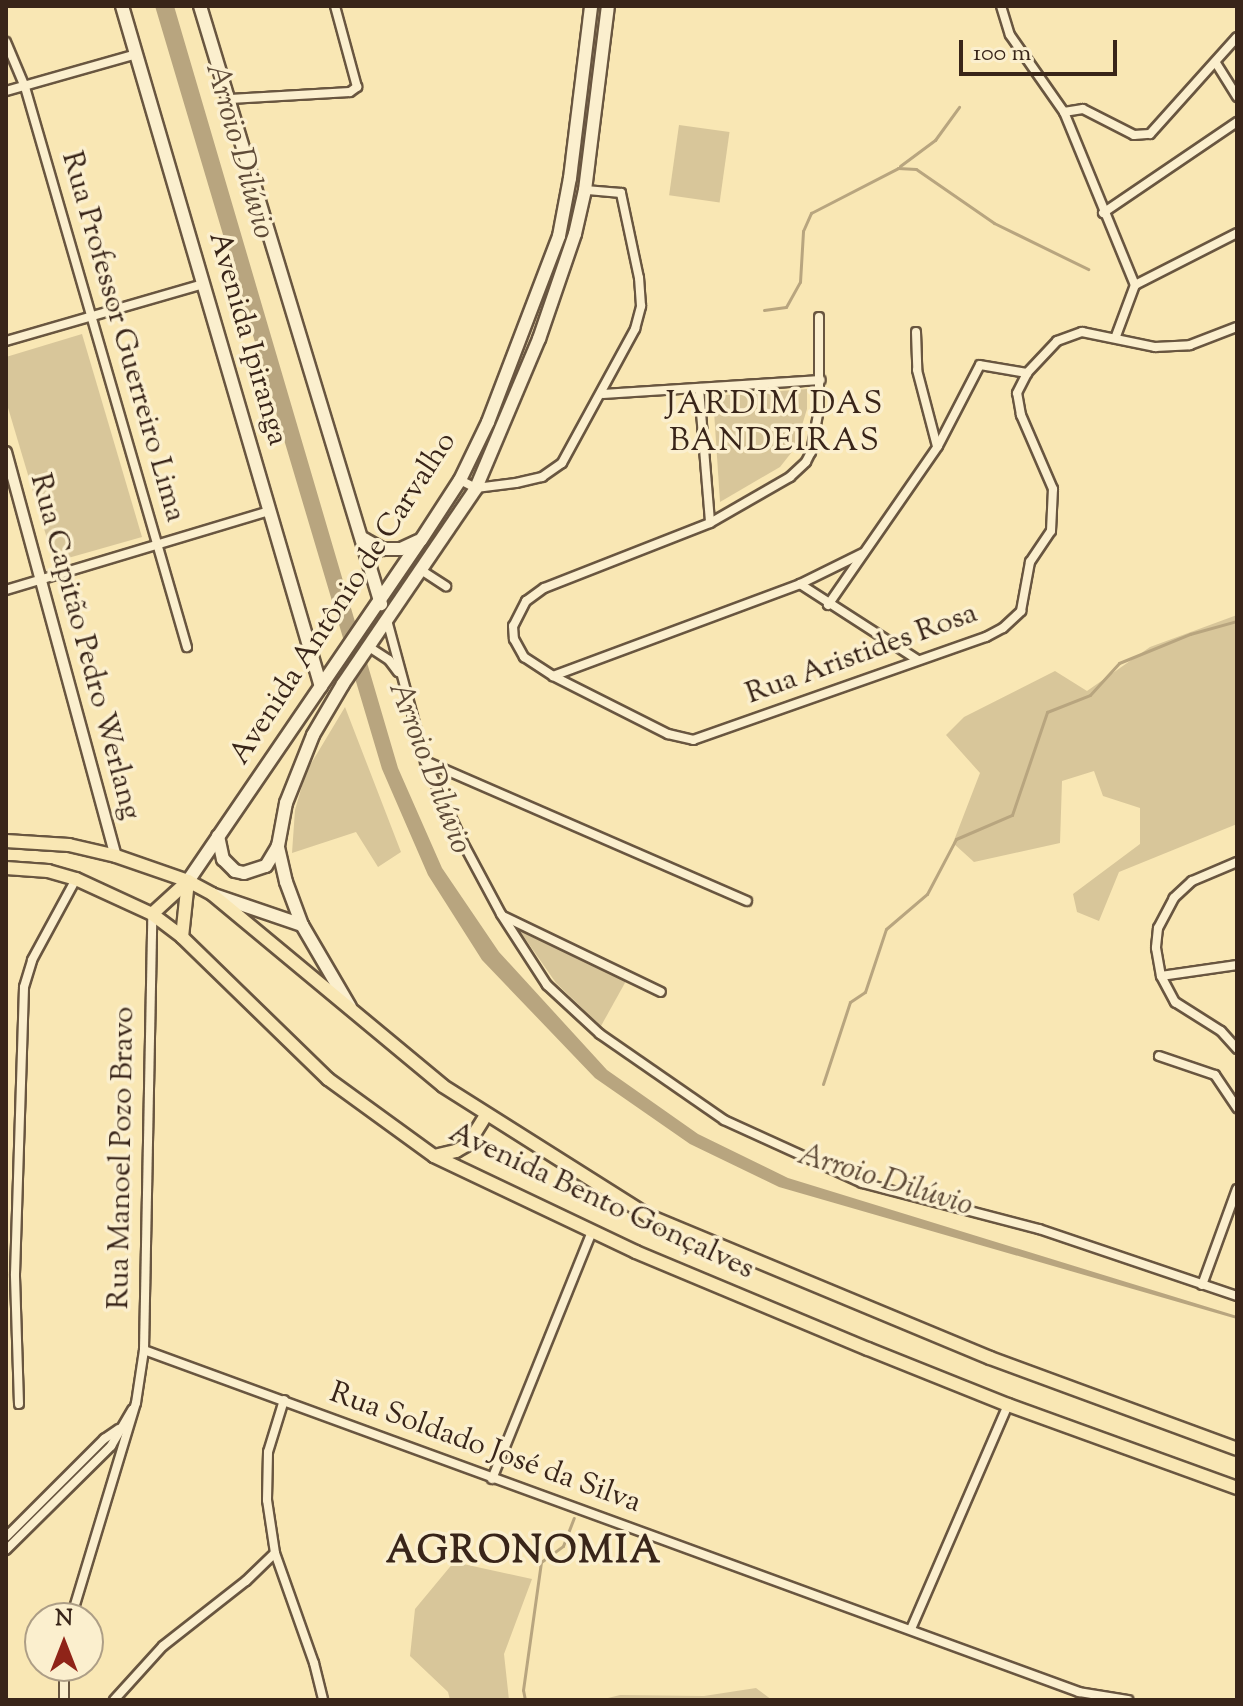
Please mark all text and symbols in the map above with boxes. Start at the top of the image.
scale bar [963,24,1121,74]
text: 100 m [973,37,1031,71]
water label: Arroio Dilúvio [196,59,282,243]
street label: Rua Professor Guerreiro Lima [52,148,192,526]
street label: Avenida Ipiranga [199,228,295,450]
district label: JARDIM DAS BANDEIRAS [666,387,884,462]
street label: Avenida Antônio de Carvalho [223,426,465,772]
street label: Rua Capitão Pedro Werlang [20,470,148,824]
street label: Rua Aristides Rosa [741,596,983,714]
water label: Arroio Dilúvio [379,676,479,860]
street label: Rua Manoel Pozo Bravo [102,1006,144,1310]
street label: Avenida Bento Gonçalves [443,1115,759,1289]
water label: Arroio Dilúvio [793,1136,977,1226]
street label: Rua Soldado José da Silva [324,1376,646,1522]
district label: AGRONOMIA [386,1531,662,1577]
north arrow [24,1602,104,1682]
text: N [55,1604,73,1636]

